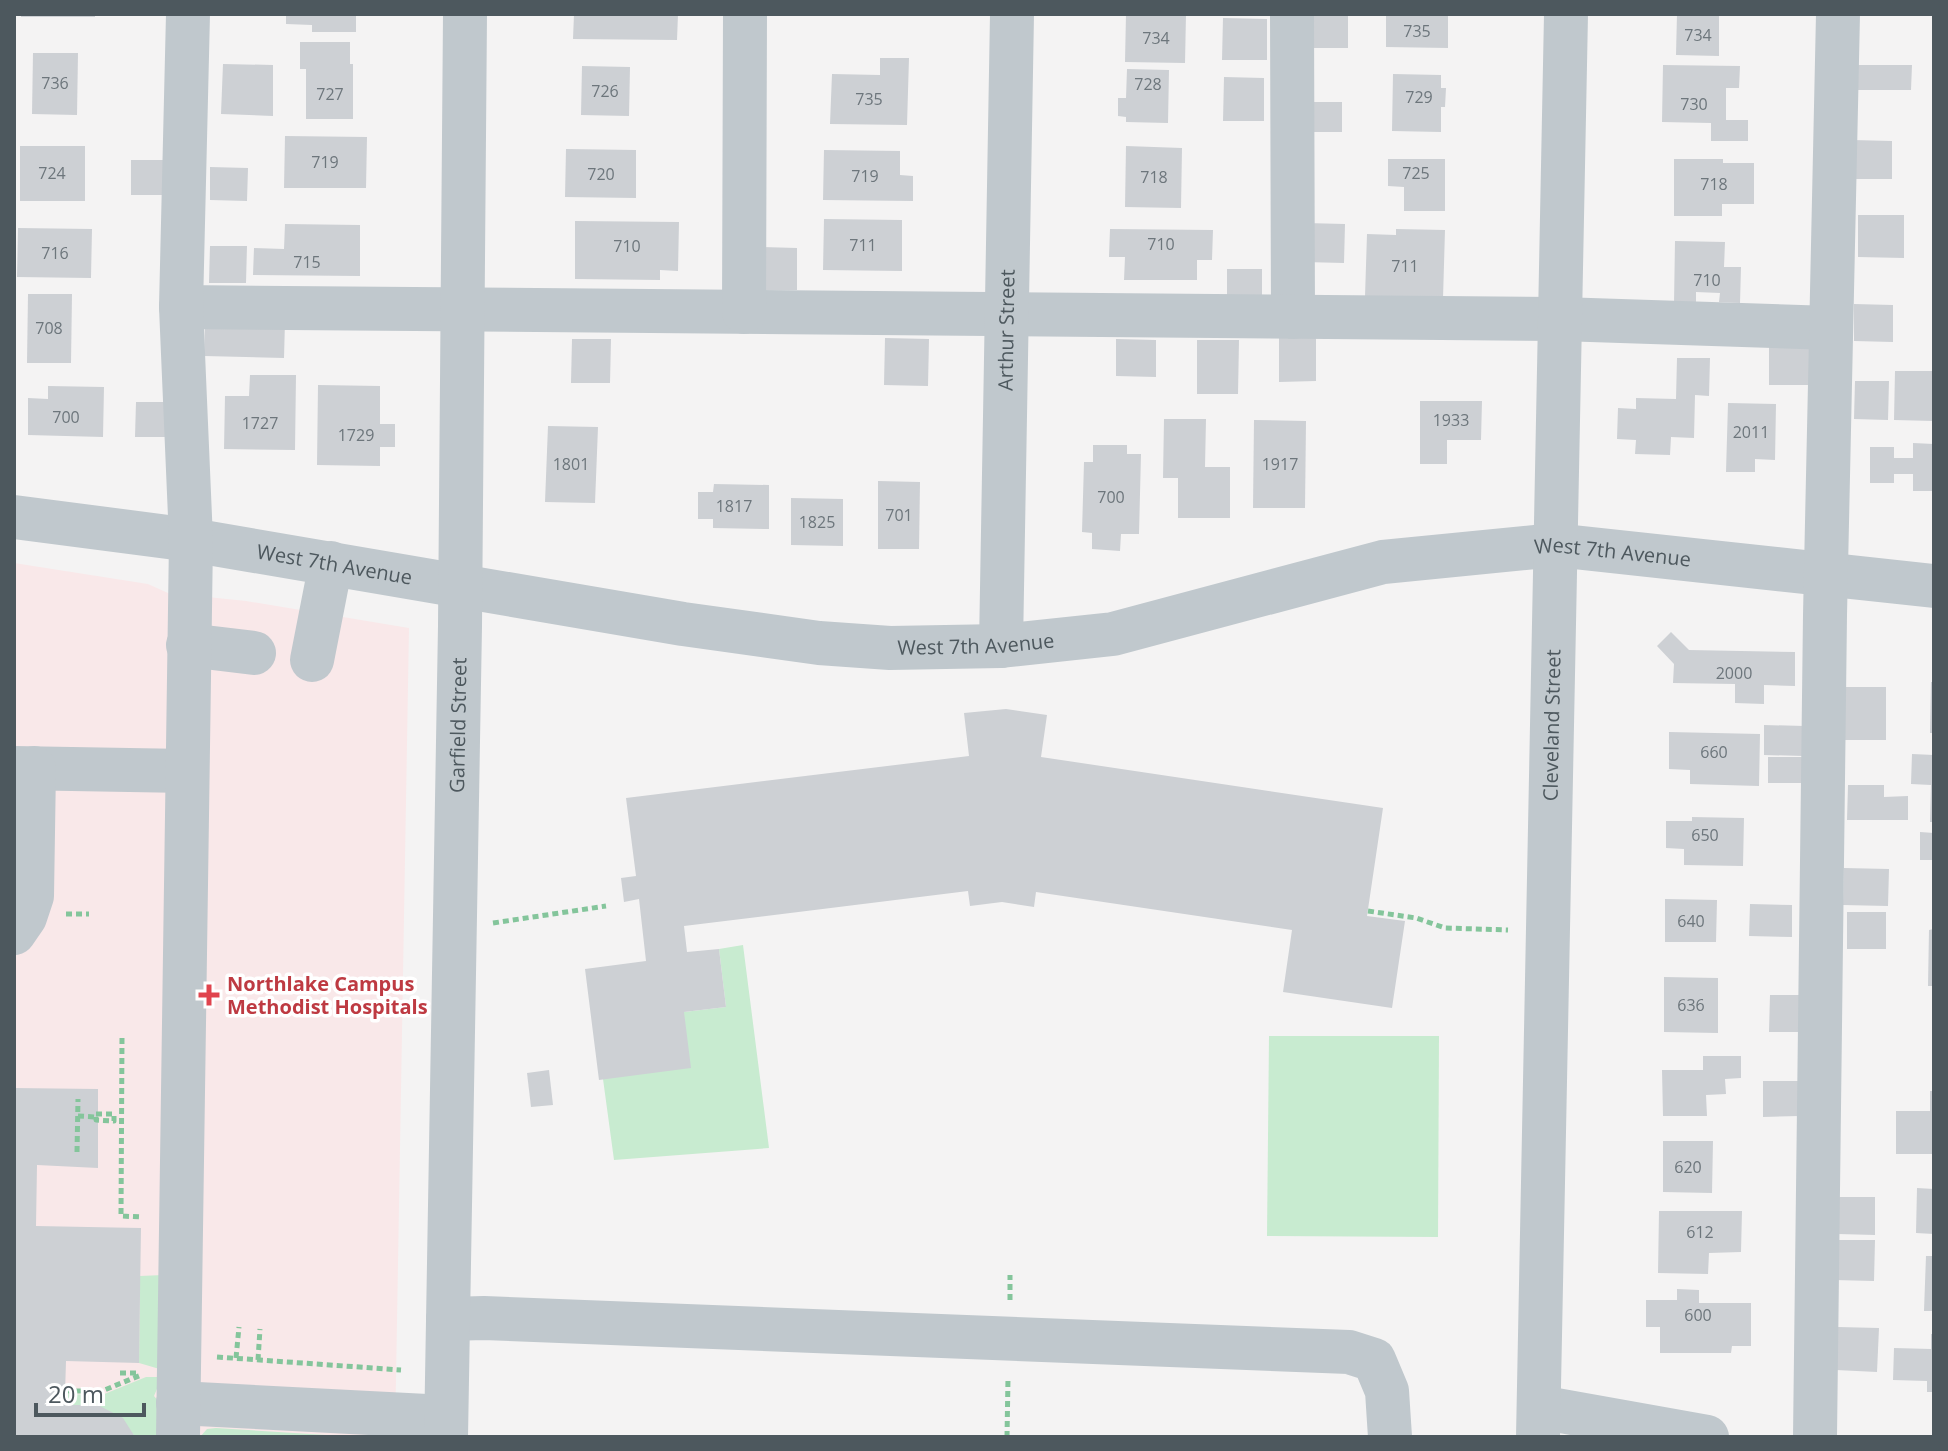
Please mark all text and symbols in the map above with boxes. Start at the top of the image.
house number: 735 [1403,20,1431,42]
house number: 734 [1684,24,1712,46]
house number: 734 [1142,27,1170,49]
house number: 736 [41,72,69,94]
house number: 728 [1134,73,1162,95]
house number: 726 [591,80,619,102]
house number: 727 [316,83,344,105]
house number: 729 [1405,86,1433,108]
house number: 735 [855,88,883,110]
house number: 730 [1680,93,1708,115]
house number: 719 [311,151,339,173]
house number: 724 [38,162,66,184]
house number: 725 [1402,162,1430,184]
house number: 720 [587,163,615,185]
house number: 719 [851,165,879,187]
house number: 718 [1140,166,1168,188]
house number: 718 [1700,173,1728,195]
house number: 710 [1147,233,1175,255]
house number: 711 [849,234,877,256]
house number: 710 [613,235,641,257]
house number: 716 [41,242,69,264]
house number: 715 [293,251,321,273]
house number: 711 [1391,255,1419,277]
street label: Arthur Street [991,269,1021,391]
house number: 710 [1693,269,1721,291]
house number: 708 [35,317,63,339]
house number: 700 [52,406,80,428]
house number: 1933 [1433,409,1469,431]
house number: 1727 [242,412,278,434]
house number: 2011 [1733,421,1769,443]
house number: 1729 [338,424,374,446]
house number: 1801 [553,453,589,475]
house number: 1917 [1262,453,1298,475]
house number: 700 [1097,486,1125,508]
house number: 1817 [716,495,752,517]
house number: 701 [885,504,913,526]
house number: 1825 [799,511,835,533]
street label: West 7th Avenue [1533,531,1692,573]
street label: West 7th Avenue [255,537,414,591]
street label: West 7th Avenue [897,626,1056,661]
street label: Cleveland Street [1537,649,1566,801]
street label: Garfield Street [443,657,472,793]
house number: 2000 [1716,662,1752,684]
house number: 660 [1700,741,1728,763]
house number: 650 [1691,824,1719,846]
house number: 640 [1677,910,1705,932]
place label: Northlake Campus Methodist Hospitals [227,970,428,1020]
marker: Northlake Campus Methodist Hospitals [198,984,220,1006]
house number: 636 [1677,994,1705,1016]
house number: 620 [1674,1156,1702,1178]
house number: 612 [1686,1221,1714,1243]
house number: 600 [1684,1304,1712,1326]
scale bar [36,1367,144,1417]
text: 20 m [48,1377,104,1410]

